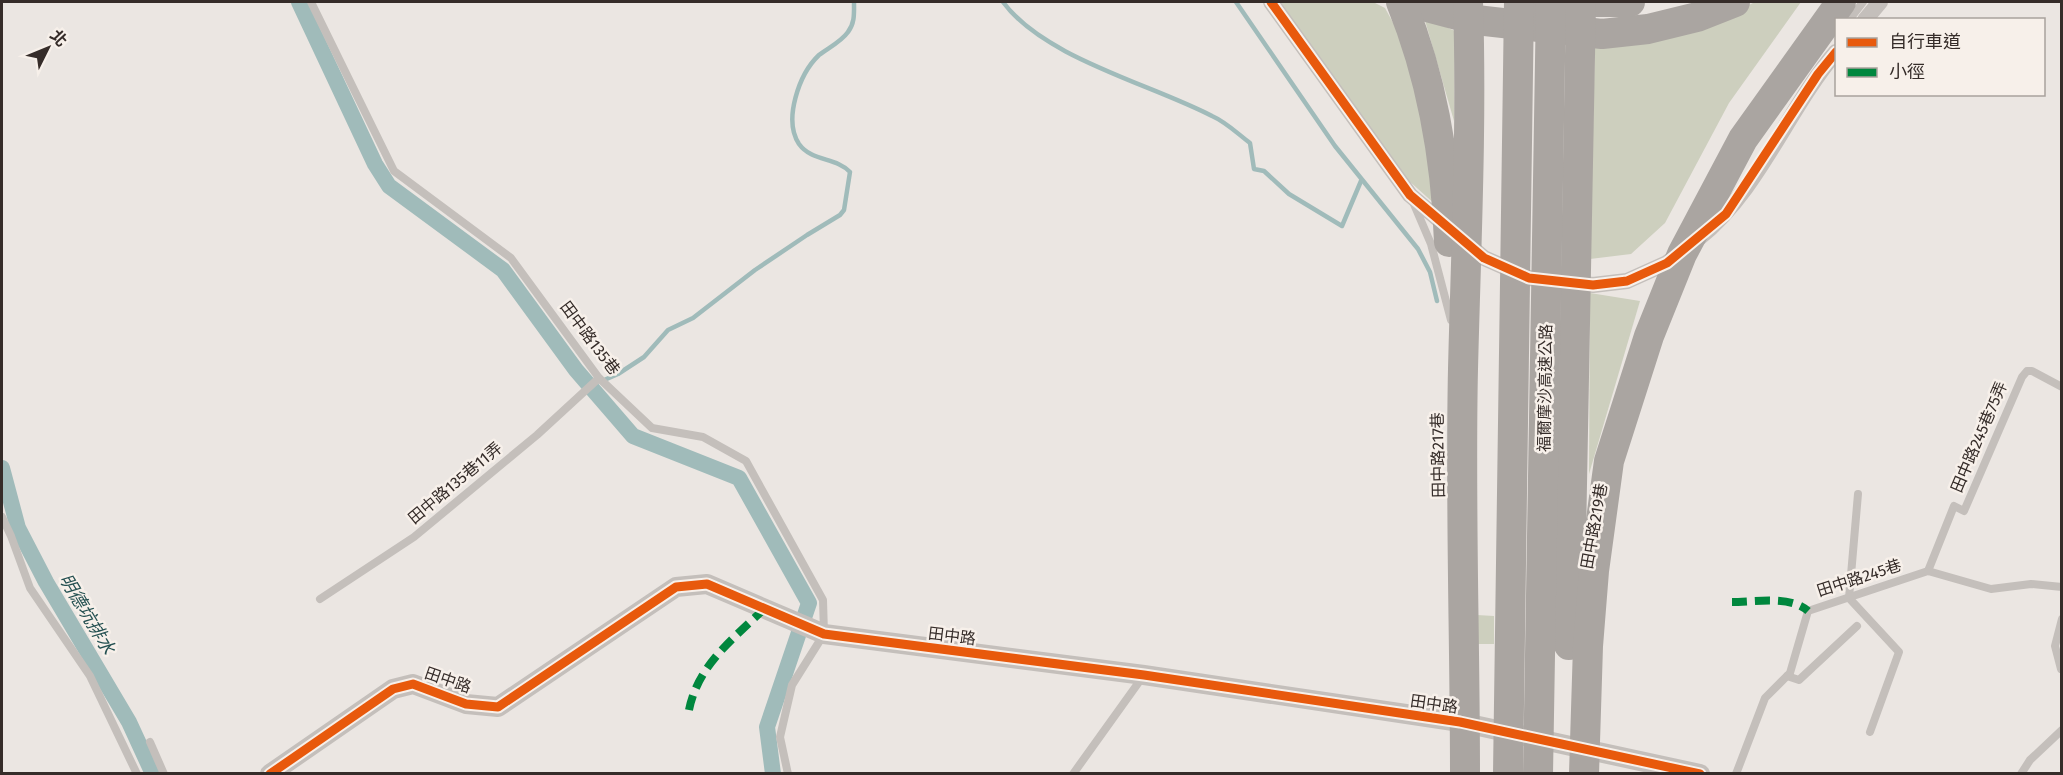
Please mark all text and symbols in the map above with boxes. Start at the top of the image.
north arrow [18,18,78,78]
legend [1835,18,2045,96]
text: 北 [46,26,71,50]
text: 自行車道 [1889,31,1961,53]
text: 小徑 [1889,61,1925,83]
street label: 田中路135巷 [556,298,624,378]
street label: 福爾摩沙高速公路 [1534,324,1556,452]
street label: 田中路245巷75弄 [1947,379,2011,495]
street label: 田中路217巷 [1428,412,1448,498]
street label: 田中路135巷11弄 [404,438,506,528]
street label: 田中路219巷 [1577,482,1611,570]
street label: 田中路245巷 [1814,555,1904,601]
water label: 明德坑排水 [54,570,120,659]
street label: 田中路 [927,624,977,648]
street label: 田中路 [422,663,474,697]
street label: 田中路 [1409,691,1459,717]

